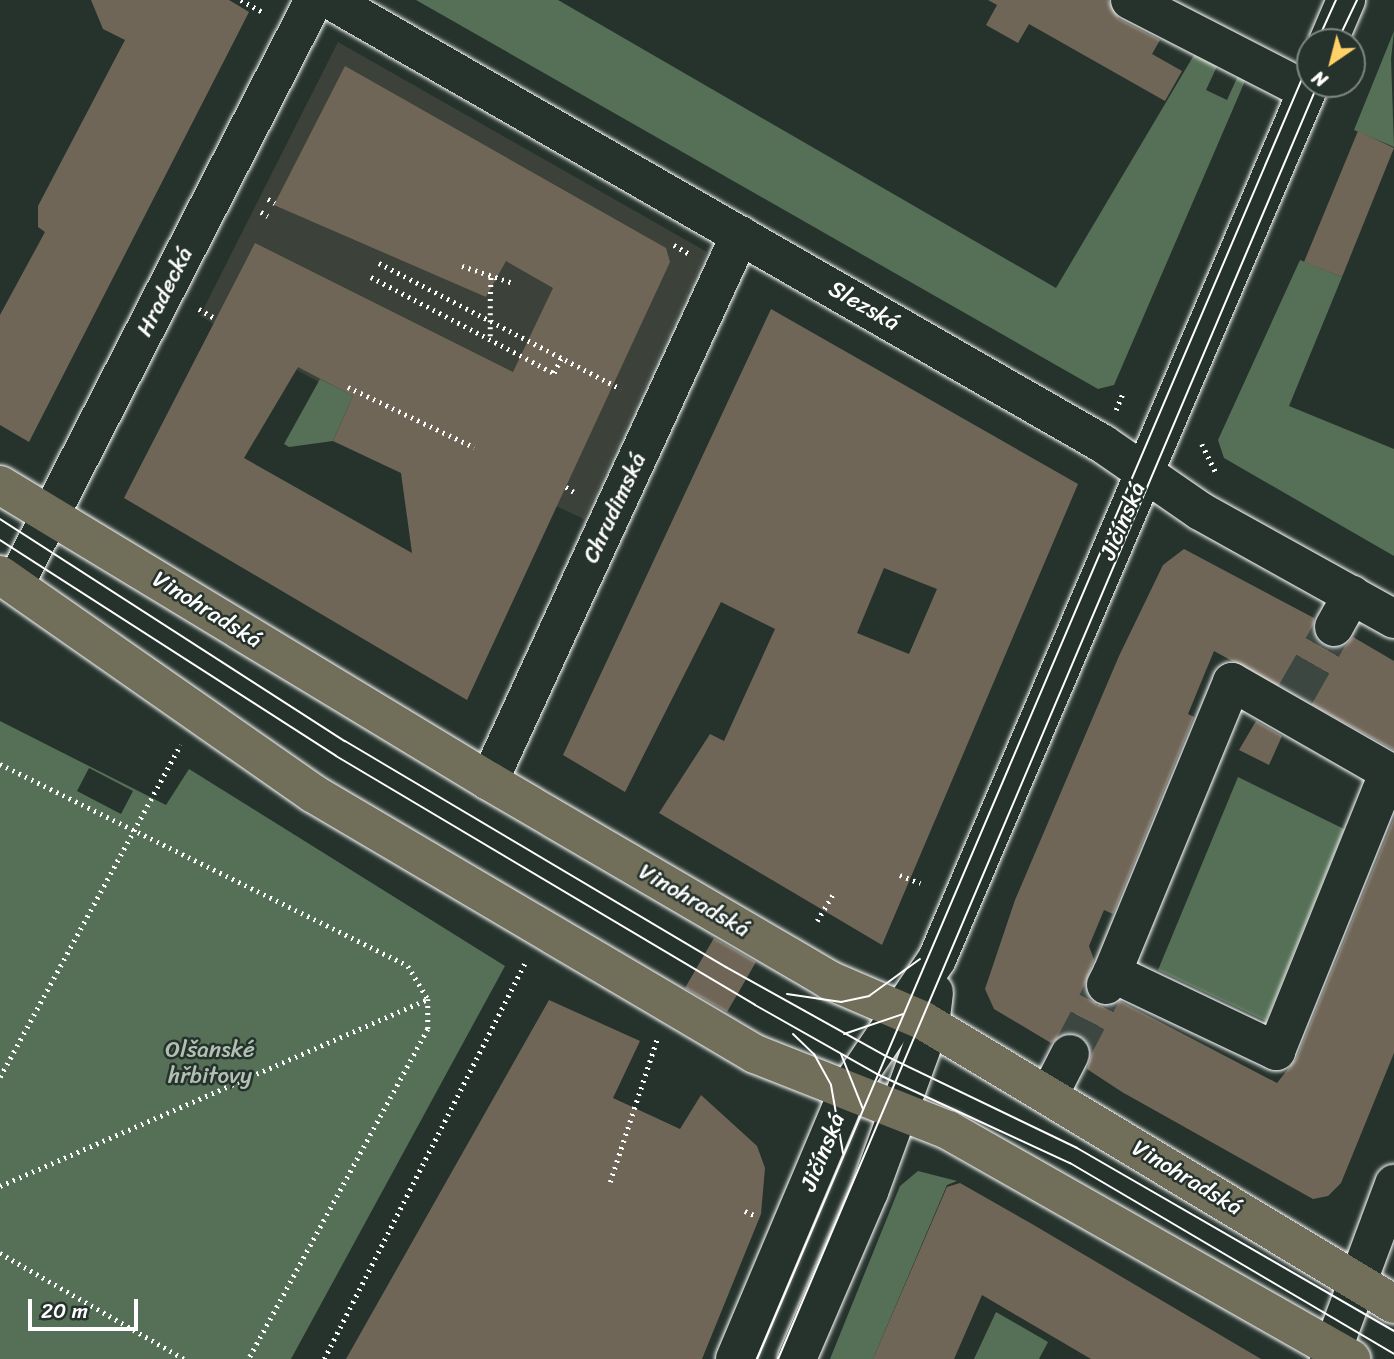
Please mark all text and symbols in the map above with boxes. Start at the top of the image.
north arrow [1296,28,1366,98]
text: N [1305,62,1335,96]
street label: Hradecká [131,243,199,341]
street label: Slezská [824,275,904,337]
street label: Chrudimská [577,448,653,568]
street label: Jičínská [1094,478,1152,564]
street label: Vinohradská [147,566,267,654]
street label: Vinohradská [634,858,754,944]
park label: Olšanské hřbitovy [165,1036,255,1090]
street label: Jičínská [795,1109,851,1195]
street label: Vinohradská [1127,1134,1247,1222]
scale bar [32,1286,142,1330]
text: 20 m [41,1292,88,1330]

